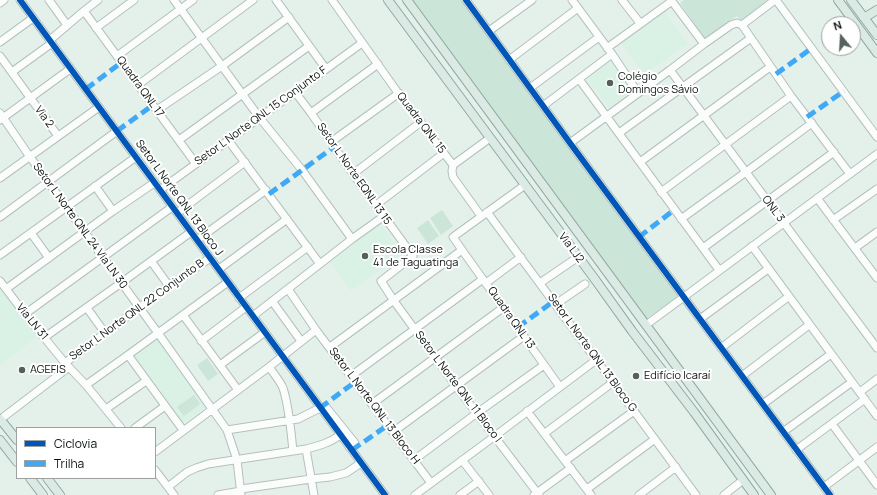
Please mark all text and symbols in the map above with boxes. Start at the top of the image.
north arrow [821,16,861,56]
text: N [831,17,844,33]
street label: Quadra QNL 17 [113,54,167,120]
street label: Setor L Norte QNL 15 Conjunto F [192,64,330,168]
place label: Colégio Domingos Sávio [618,70,699,96]
marker: Colégio Domingos Sávio [605,78,615,88]
street label: Quadra QNL 15 [394,90,448,156]
street label: Via 2 [32,104,56,130]
street label: Setor L Norte EQNL 13 15 [314,121,394,227]
street label: Setor L Norte QNL 13 Bloco J [132,137,226,259]
street label: Setor L Norte QNL 24 Via LN 30 [30,161,130,291]
street label: ONL 3 [759,193,787,225]
street label: Via LJ2 [555,230,587,266]
place label: Escola Classe 41 de Taguatinga [373,243,458,269]
marker: Escola Classe 41 de Taguatinga [360,251,370,261]
street label: Setor L Norte QNL 22 Conjunto B [67,257,207,363]
street label: Quadra QNL 13 [485,284,537,352]
street label: Setor L Norte QNL 13 Bloco G [545,291,639,415]
street label: Via LN 31 [13,301,51,343]
street label: Setor L Norte QNL 11 Bloco I [412,329,504,445]
street label: Setor L Norte QNL 13 Bloco H [326,345,422,467]
place label: AGEFIS [30,363,66,377]
marker: AGEFIS [17,365,27,375]
place label: Edifício Icaraí [644,369,710,383]
marker: Edifício Icaraí [631,371,641,381]
legend [16,427,156,479]
text: Ciclovia [54,435,97,452]
text: Trilha [54,455,84,472]

